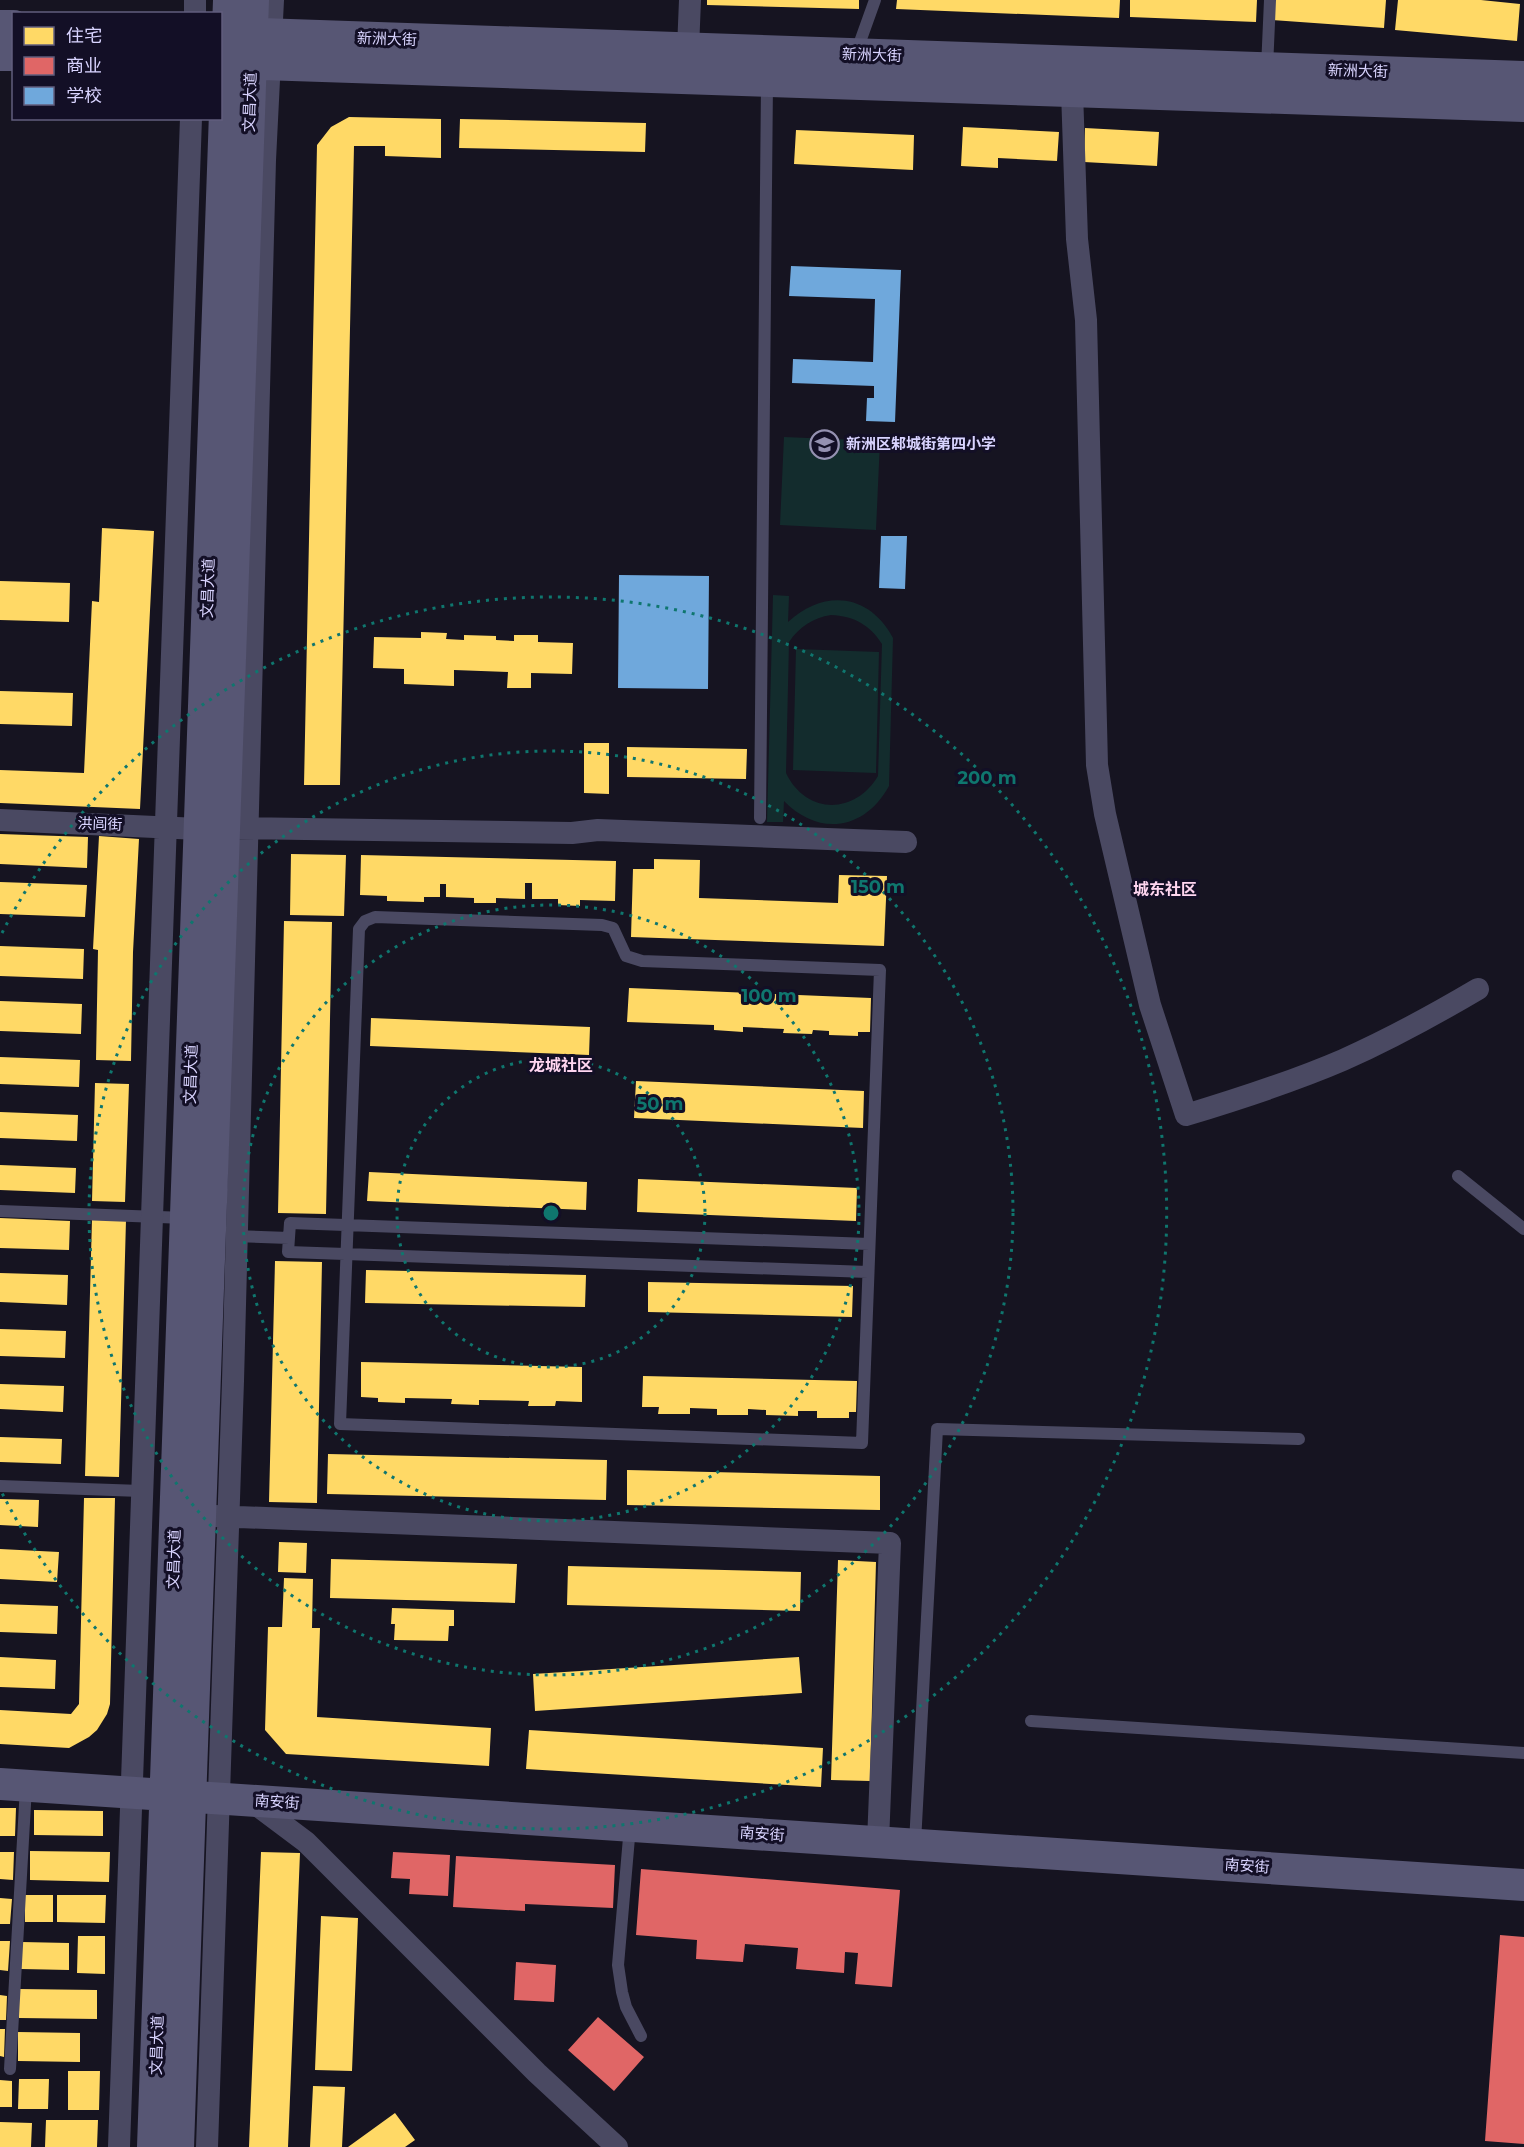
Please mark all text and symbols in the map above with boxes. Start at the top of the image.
legend [12,12,222,120]
text: 住宅 [66,25,102,47]
street label: 新洲大街 [357,28,417,49]
street label: 新洲大街 [842,44,902,65]
text: 商业 [66,55,102,77]
street label: 新洲大街 [1328,60,1388,81]
street label: 文昌大道 [239,72,260,132]
text: 学校 [66,85,102,107]
school or university icon: 新洲区邾城街第四小学 [809,428,841,460]
place label: 新洲区邾城街第四小学 [846,434,996,453]
street label: 文昌大道 [197,558,218,618]
text: 200 m [957,767,1017,789]
street label: 洪闾街 [77,813,123,834]
text: 150 m [851,876,905,898]
district label: 城东社区 [1133,880,1197,899]
text: 100 m [741,985,797,1007]
street label: 文昌大道 [180,1044,201,1104]
district label: 龙城社区 [529,1056,593,1075]
text: 50 m [637,1093,683,1115]
centre of rings [541,1203,561,1223]
street label: 文昌大道 [163,1529,184,1589]
street label: 南安街 [254,1790,300,1813]
street label: 南安街 [739,1822,785,1845]
street label: 南安街 [1224,1854,1270,1877]
street label: 文昌大道 [146,2015,167,2075]

